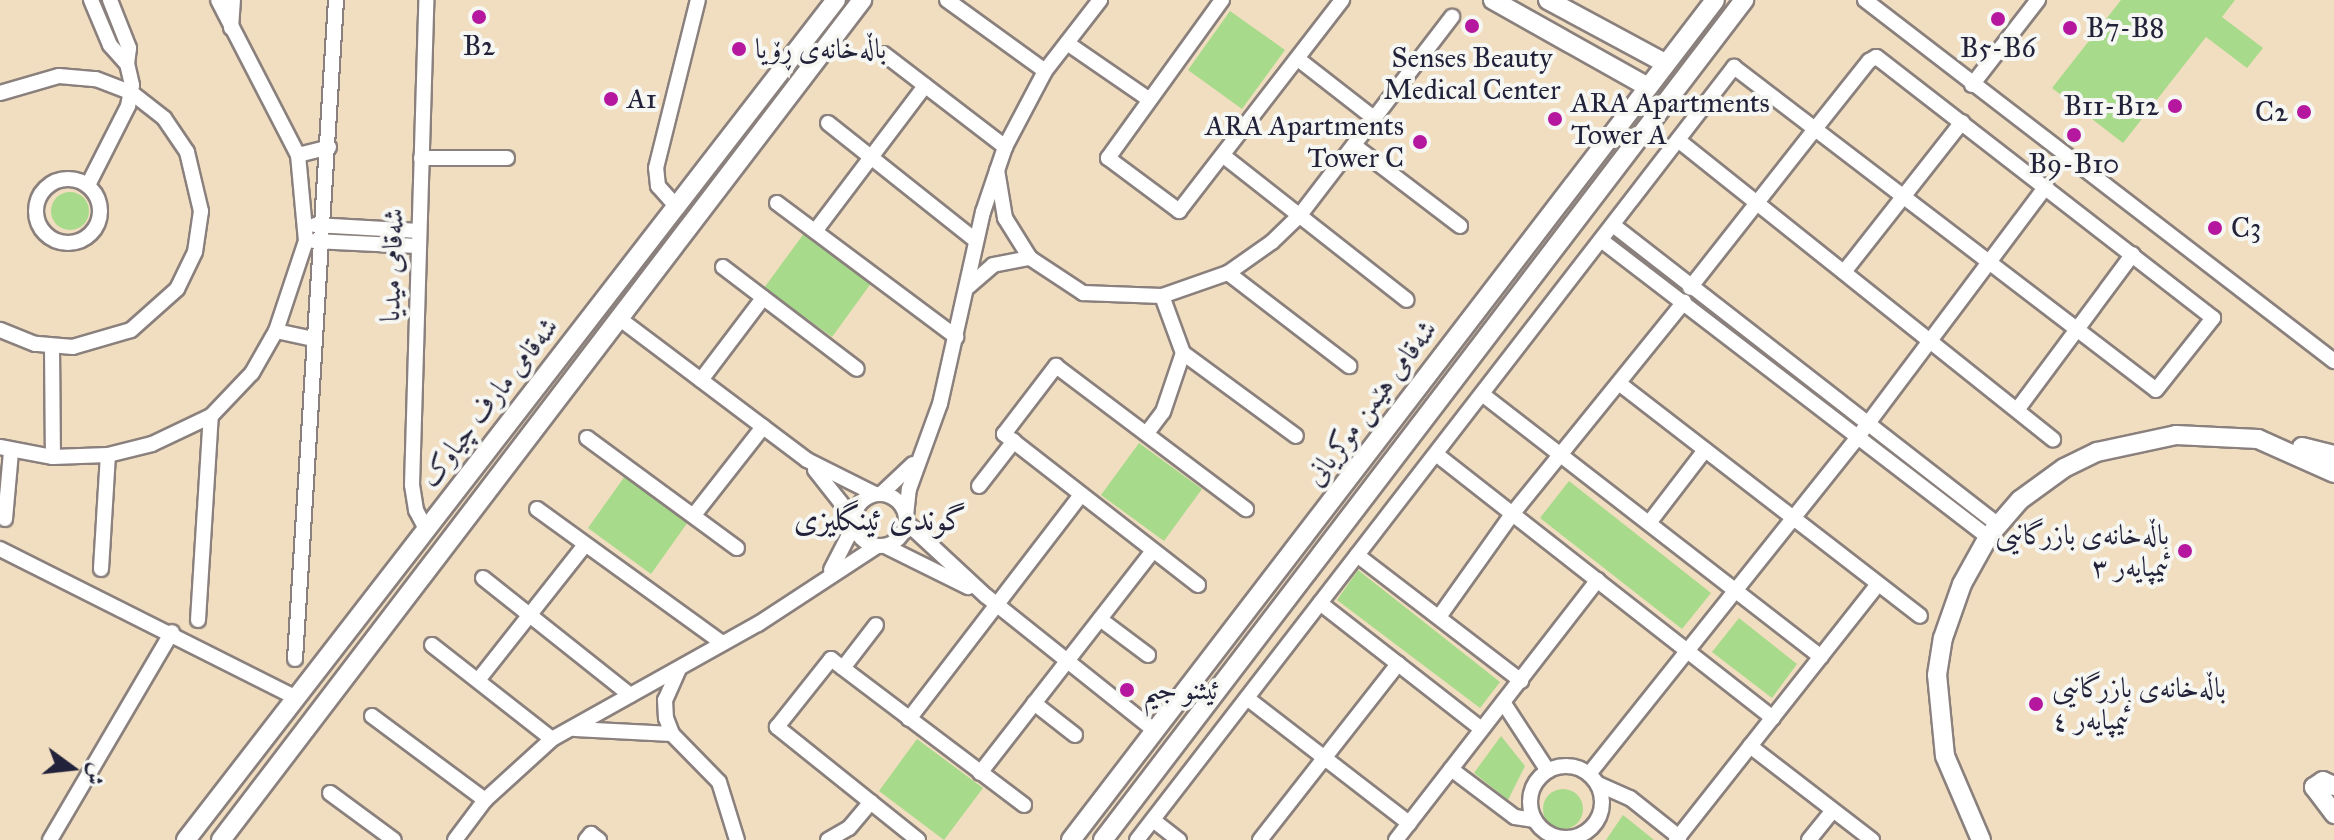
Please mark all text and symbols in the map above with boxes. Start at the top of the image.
marker: B2 [470,8,488,26]
marker: B5-B6 [1989,10,2007,28]
place label: B7-B8 [2086,11,2164,45]
marker: Senses Beauty Medical Center [1461,15,1483,37]
marker: B7-B8 [2061,19,2079,37]
place label: B2 [463,29,495,63]
place label: B5-B6 [1960,31,2036,65]
place label: باڵەخانەی ڕۆیا [755,32,886,66]
marker: باڵەخانەی ڕۆیا [730,40,748,58]
place label: Senses Beauty Medical Center [1384,41,1560,107]
place label: A1 [627,82,657,116]
place label: ARA Apartments Tower A [1571,86,1770,152]
place label: B11-B12 [2063,89,2159,123]
marker: A1 [602,90,620,108]
place label: C2 [2255,95,2288,129]
marker: B11-B12 [2166,97,2184,115]
marker: C2 [2295,103,2313,121]
place label: ARA Apartments Tower C [1205,109,1404,175]
marker: ARA Apartments Tower A [1546,110,1564,128]
marker: B9-B10 [2065,126,2083,144]
marker: ARA Apartments Tower C [1411,133,1429,151]
place label: B9-B10 [2029,147,2119,181]
street label: شەقامی میدیا [373,207,411,323]
place label: C3 [2231,211,2261,245]
marker: C3 [2206,219,2224,237]
street label: شەقامی مارف چیاوک [412,311,566,493]
street label: شەقامی هێمن موکریانی [1298,314,1444,492]
district label: گوندی ئینگلیزی [794,501,966,539]
place label: باڵەخانەی بازرگانیی ئیمپایەر ٣ [1995,518,2169,584]
marker: باڵەخانەی بازرگانیی ئیمپایەر ٣ [2176,542,2194,560]
place label: باڵەخانەی بازرگانیی ئیمپایەر ٤ [2052,671,2226,737]
place label: ئيثنو جيم [1143,673,1220,707]
marker: ئيثنو جيم [1118,681,1136,699]
marker: باڵەخانەی بازرگانیی ئیمپایەر ٤ [2027,695,2045,713]
north arrow [32,728,112,808]
text: ش [80,760,112,788]

